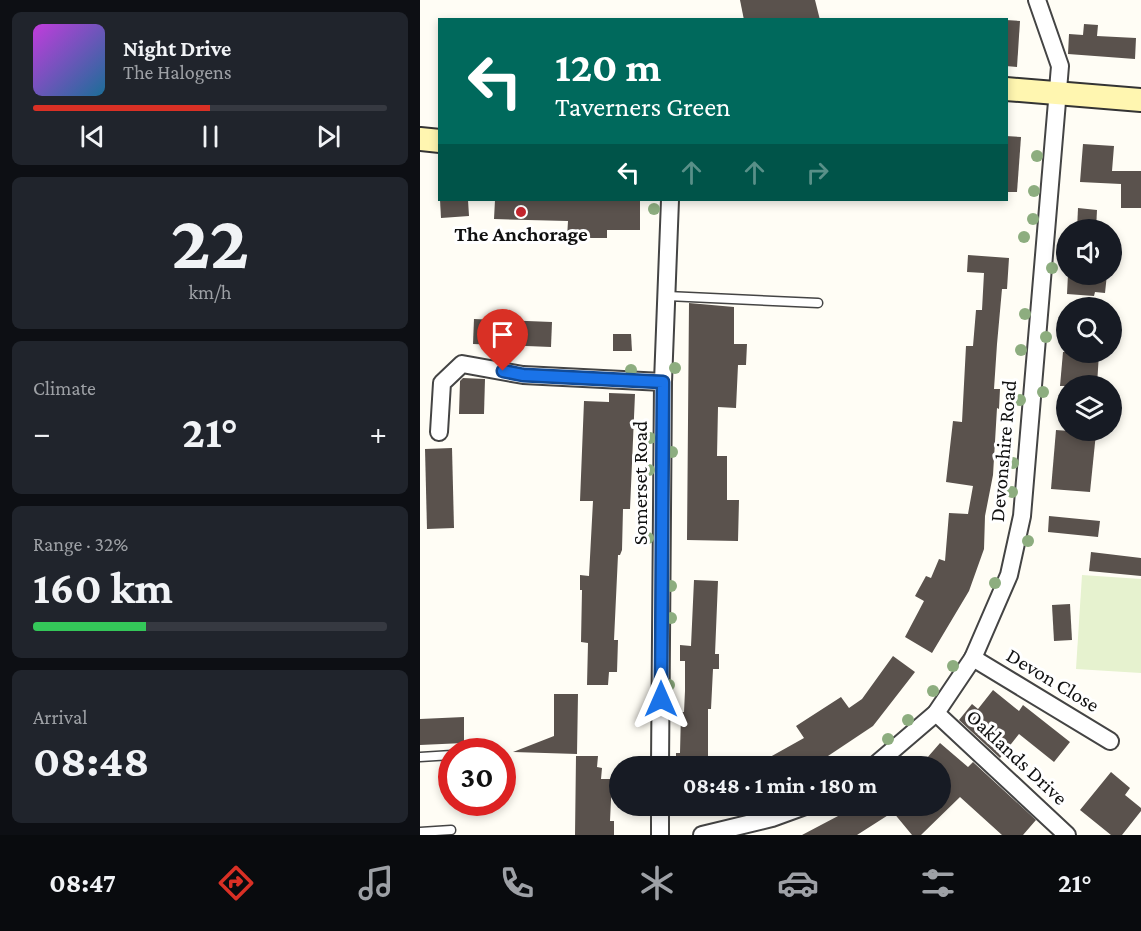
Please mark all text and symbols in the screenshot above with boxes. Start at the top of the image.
text: Night Drive [123,36,231,61]
icon: left [456,42,534,120]
text: 120 m [555,43,661,90]
text: The Halogens [123,61,232,83]
text: Taverners Green [555,92,731,122]
icon: previous [76,120,109,153]
icon: pause [194,120,227,153]
icon: next [312,120,345,153]
icon: left [612,156,645,189]
icon: ahead [675,156,708,189]
icon: ahead [738,156,771,189]
icon: right [801,156,834,189]
text: 22 [171,198,249,285]
marker: The Anchorage [514,205,528,219]
map controls [1056,219,1122,441]
button: sound [1056,219,1122,285]
place label: The Anchorage [454,222,588,246]
text: km/h [188,281,232,303]
button: search [1056,297,1122,363]
pin [477,309,528,371]
icon: arrive [486,318,519,351]
button: layers [1056,375,1122,441]
text: Climate [33,377,96,399]
street label: Devonshire Road [985,379,1021,523]
text: 21° [182,407,238,457]
text: − [33,414,50,451]
text: + [370,414,387,451]
street label: Somerset Road [628,421,652,545]
text: Range · 32% [33,533,128,555]
text: 160 km [33,563,173,613]
street label: Devon Close [1002,643,1104,717]
position arrow [629,667,693,731]
street label: Oaklands Drive [962,704,1072,810]
text: Arrival [33,706,87,728]
text: 08:48 [33,736,150,786]
speed limit sign: 30 [438,738,516,816]
text: 08:48 · 1 min · 180 m [683,773,877,798]
icon: directions [215,862,257,904]
icon: music [355,862,397,904]
icon: phone [496,862,538,904]
icon: climate [636,862,678,904]
icon: car [777,862,819,904]
icon: filters [917,862,959,904]
text: 08:47 [49,868,116,898]
text: 21° [1058,868,1092,898]

